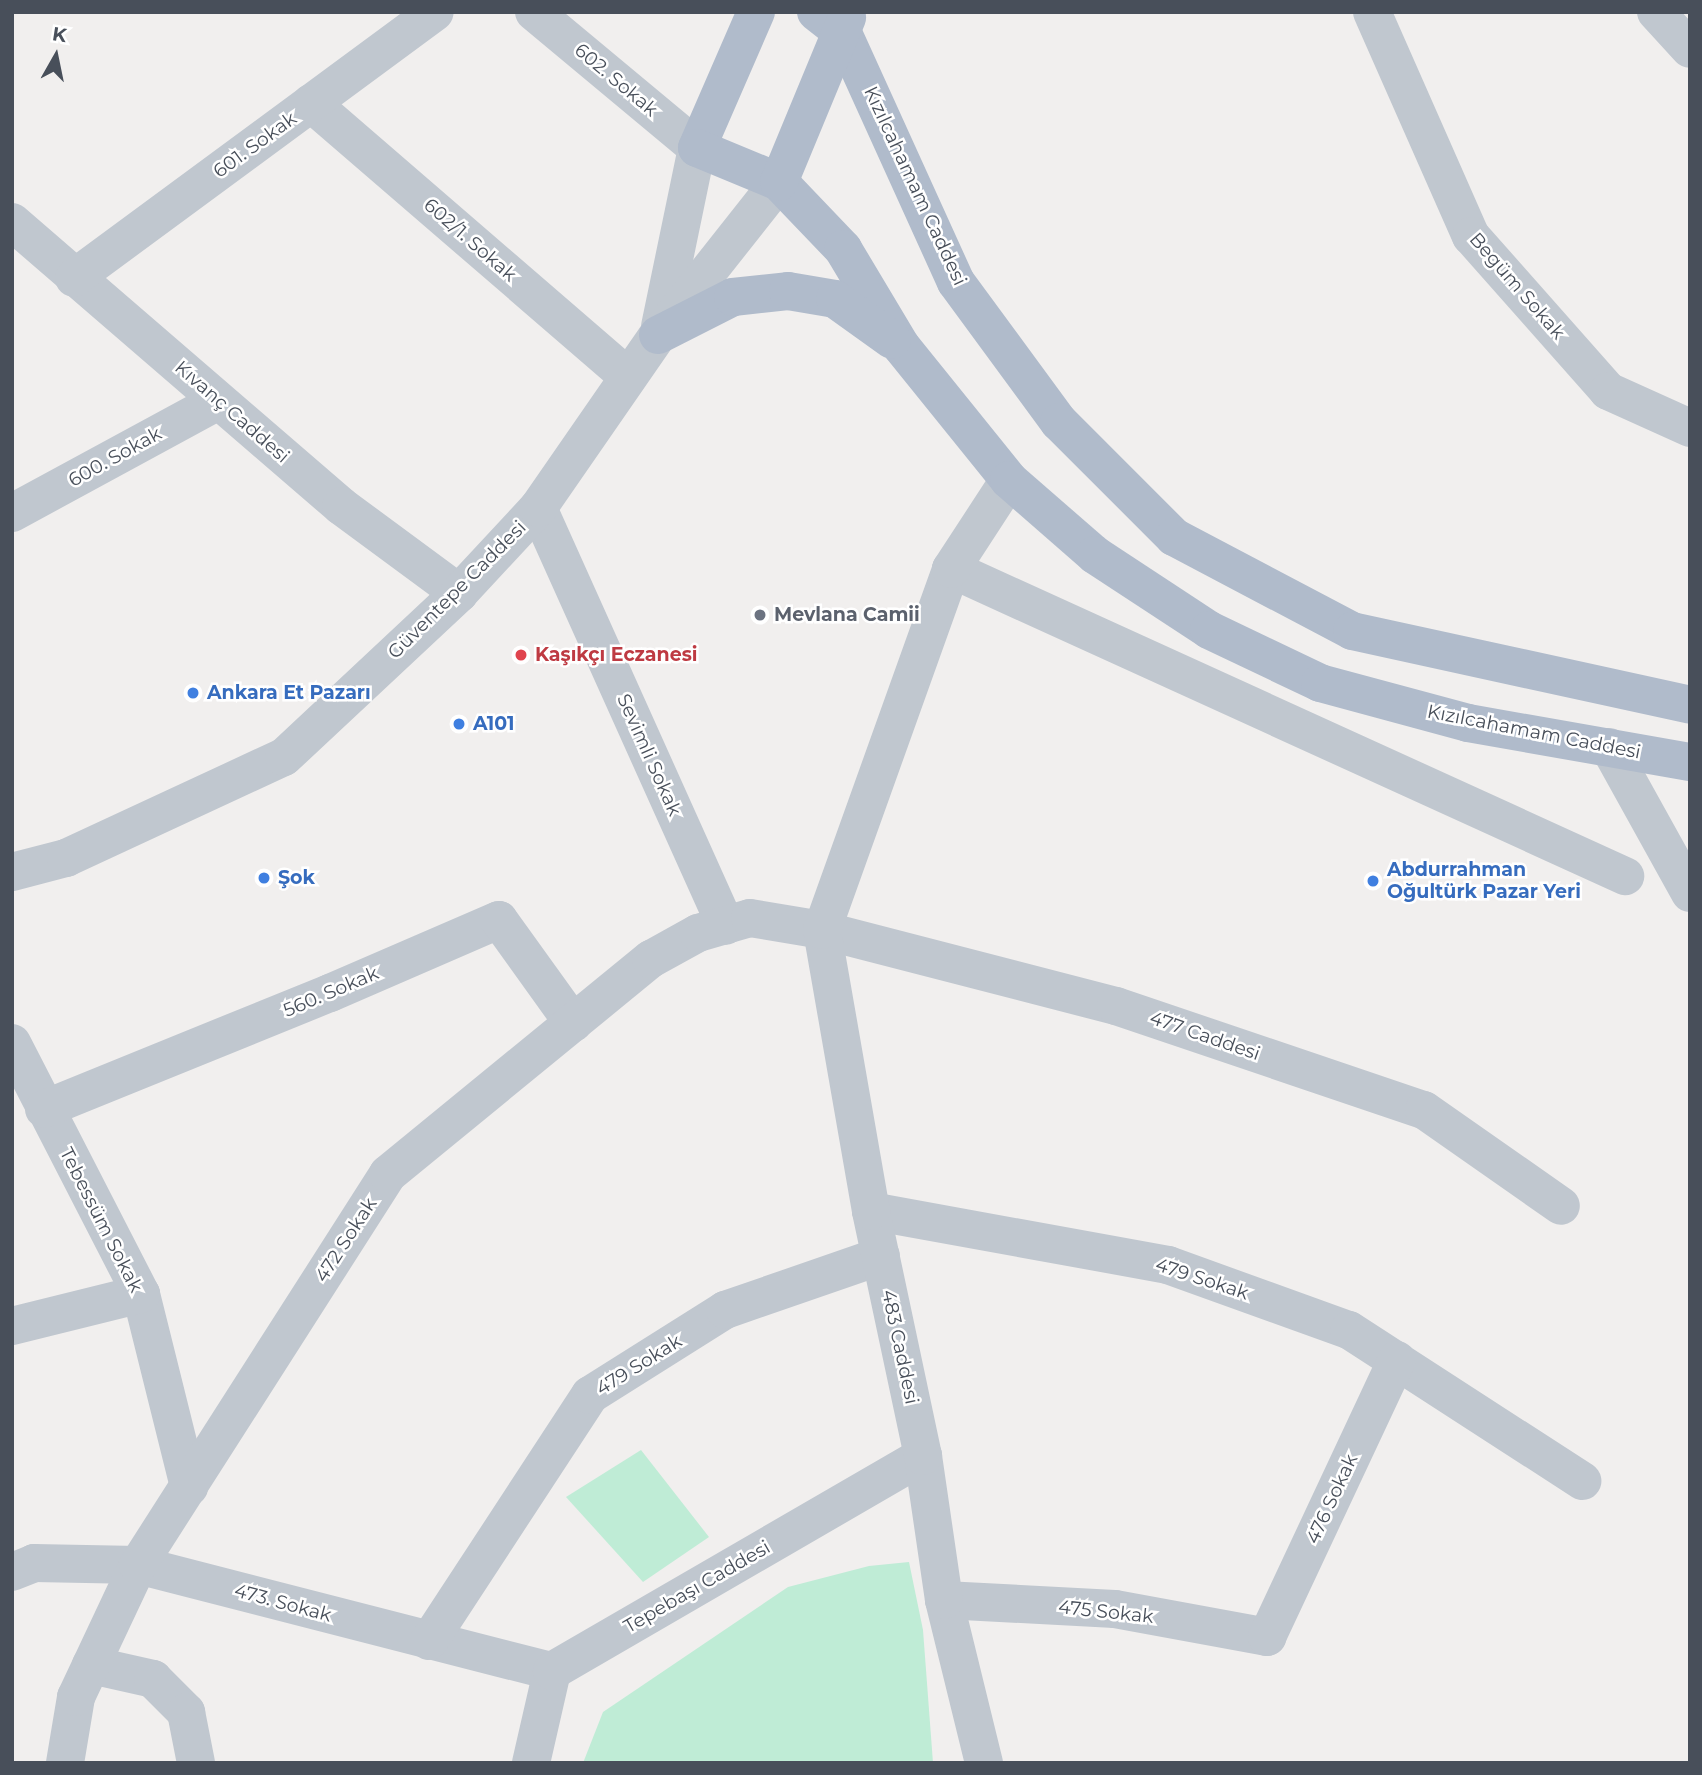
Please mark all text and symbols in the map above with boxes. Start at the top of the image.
north arrow [21,21,91,91]
text: K [51,22,68,47]
street label: 602. Sokak [570,39,662,121]
street label: Kızılcahamam Caddesi [859,83,971,289]
street label: 601. Sokak [209,107,301,183]
street label: 602/1. Sokak [419,194,521,286]
street label: Begüm Sokak [1464,228,1570,344]
street label: Kıvanç Caddesi [170,356,294,468]
street label: 600. Sokak [64,422,166,492]
street label: Güventepe Caddesi [383,516,531,664]
place label: Mevlana Camii [774,604,920,626]
marker: Mevlana Camii [752,607,768,623]
place label: Kaşıkçı Eczanesi [535,644,698,666]
marker: Kaşıkçı Eczanesi [513,647,529,663]
place label: Ankara Et Pazarı [207,682,371,704]
marker: Ankara Et Pazarı [185,685,201,701]
street label: Sevimli Sokak [612,690,686,820]
street label: Kızılcahamam Caddesi [1425,700,1643,764]
place label: A101 [473,713,514,735]
marker: A101 [451,716,467,732]
place label: Abdurrahman Oğultürk Pazar Yeri [1387,859,1581,903]
place label: Şok [278,867,315,889]
marker: Şok [256,870,272,886]
marker: Abdurrahman Oğultürk Pazar Yeri [1365,873,1381,889]
street label: 560. Sokak [280,962,382,1022]
street label: 477 Caddesi [1147,1006,1263,1066]
street label: Tebessüm Sokak [55,1144,147,1296]
street label: 472 Sokak [310,1194,382,1286]
street label: 479 Sokak [1152,1253,1252,1305]
street label: 483 Caddesi [877,1288,923,1406]
street label: 479 Sokak [592,1330,686,1400]
street label: 476 Sokak [1301,1451,1363,1547]
street label: Tepebaşı Caddesi [620,1536,774,1638]
street label: 473. Sokak [232,1579,334,1627]
street label: 475 Sokak [1057,1596,1155,1628]

